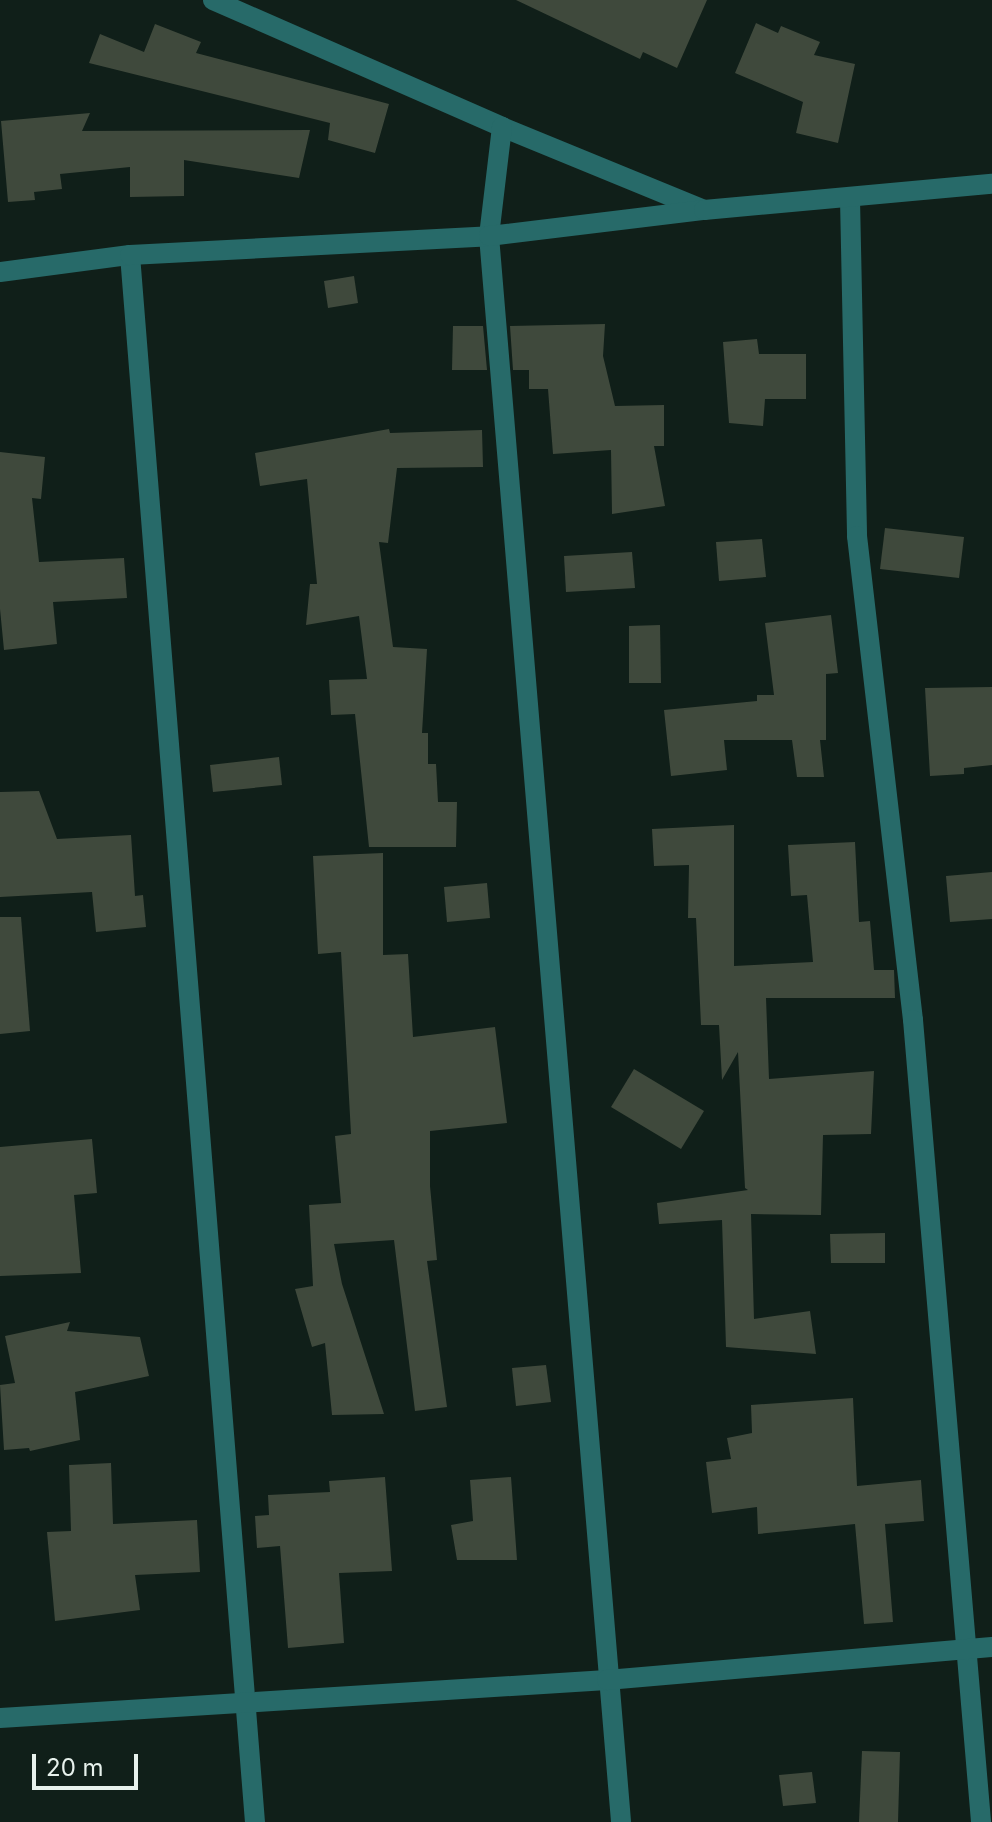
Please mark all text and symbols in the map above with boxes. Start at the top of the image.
scale bar [36,1738,142,1788]
text: 20 m [46,1753,104,1782]

